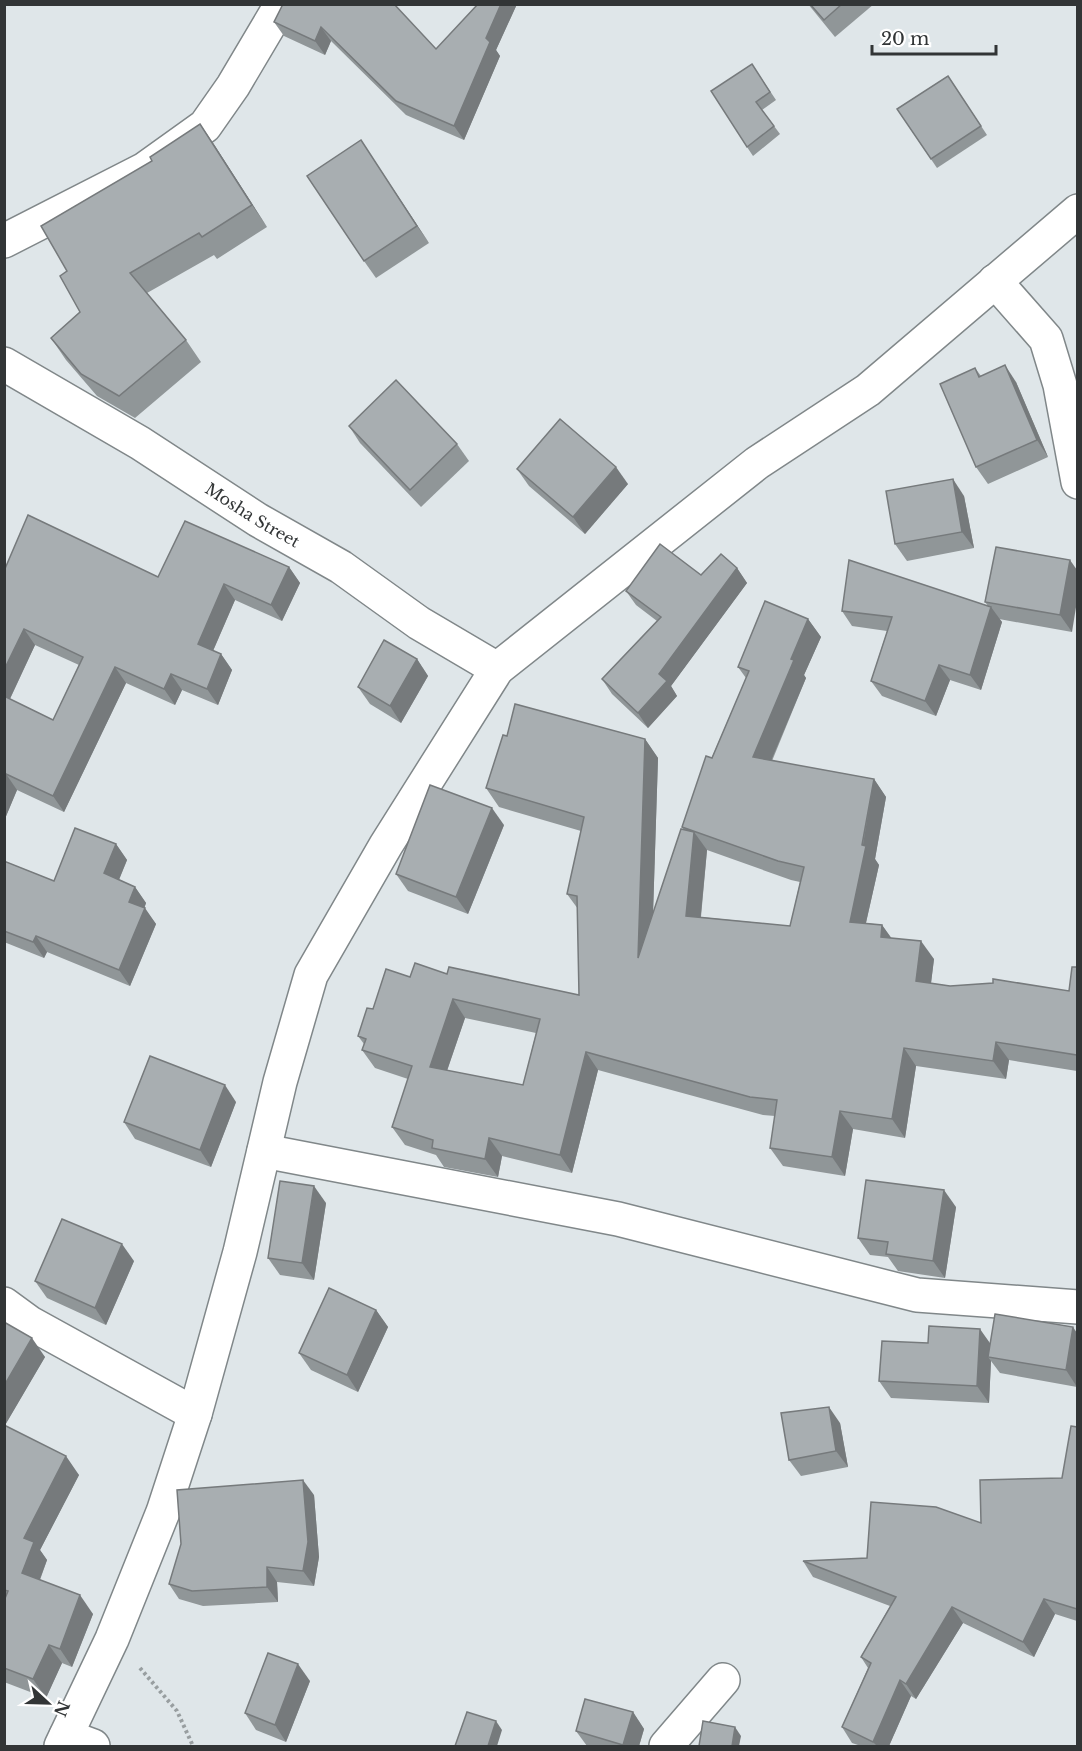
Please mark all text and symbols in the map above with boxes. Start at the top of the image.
scale bar [872,18,996,56]
text: 20 m [881,28,929,50]
street label: Mosha Street [202,478,303,552]
north arrow [18,1673,78,1733]
text: N [50,1698,74,1719]

